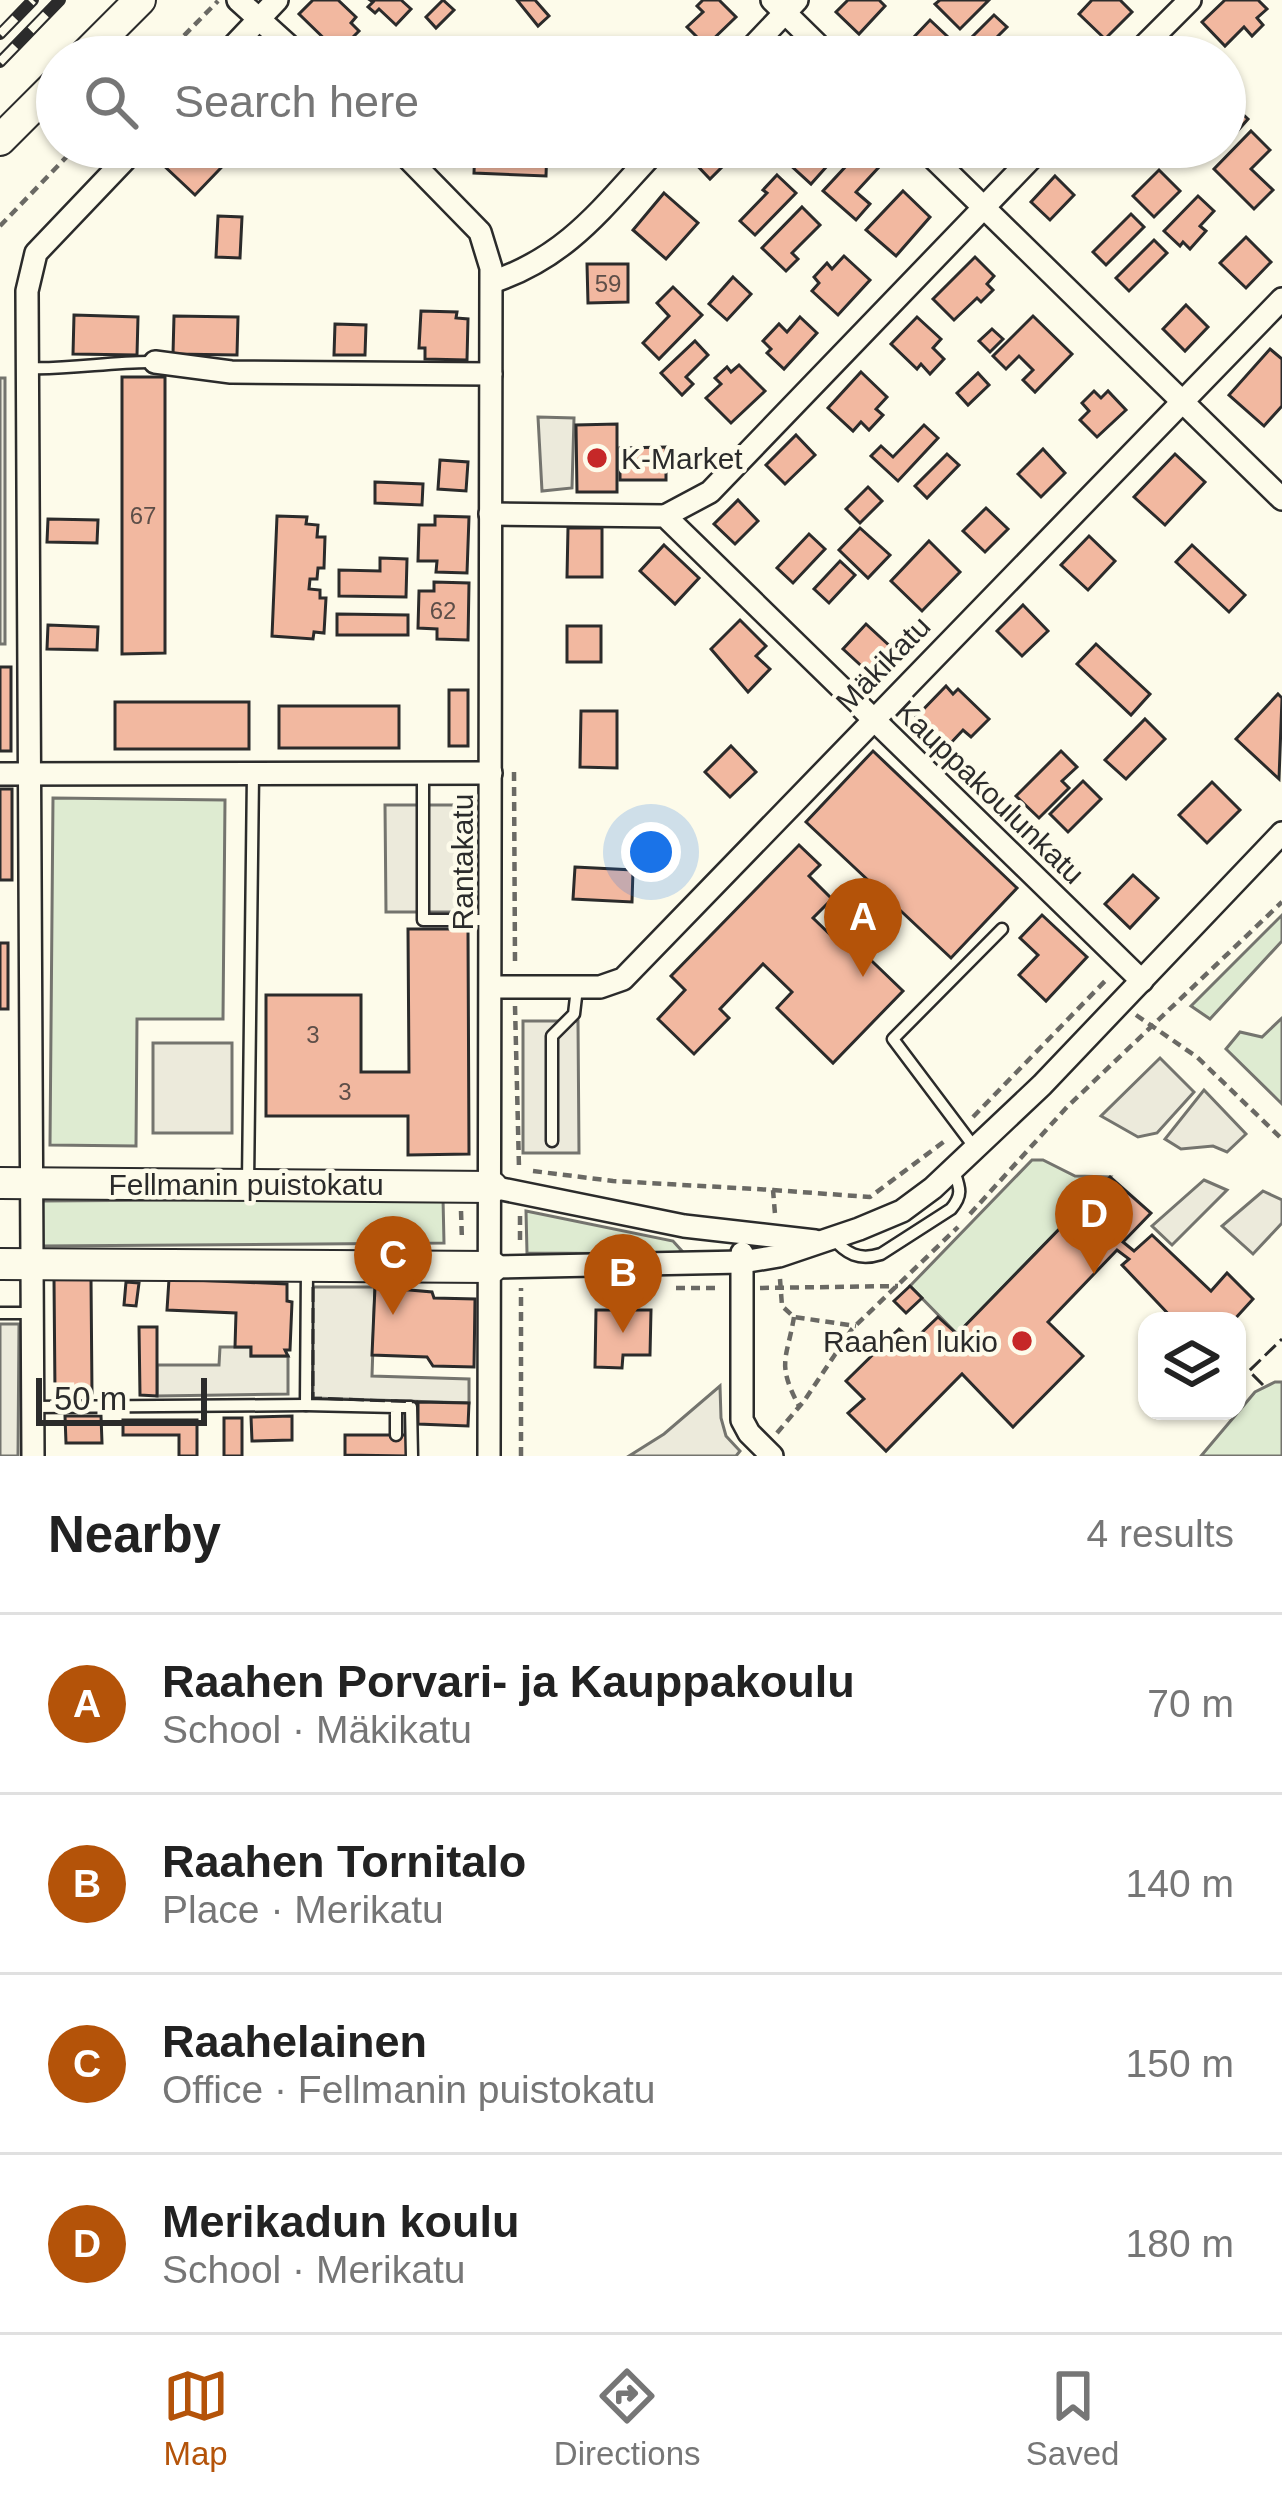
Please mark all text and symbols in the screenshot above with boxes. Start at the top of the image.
search box [36,36,1246,168]
icon: search [78,69,144,135]
text: Search here [174,76,419,127]
house number: 59 [595,270,621,297]
place label: K-Market [621,442,743,475]
marker: K-Market [584,445,610,471]
house number: 67 [130,502,156,529]
house number: 62 [430,597,456,624]
street label: Mäkikatu [829,609,937,719]
street label: Kauppakoulunkatu [889,694,1091,890]
street label: Rantakatu [446,794,479,930]
your location [621,822,681,882]
pin: A [824,878,902,977]
house number: 3 [306,1021,320,1048]
house number: 3 [338,1078,352,1105]
street label: Fellmanin puistokatu [108,1168,384,1201]
pin: D [1055,1175,1133,1274]
pin: C [354,1216,432,1315]
pin: B [584,1234,662,1333]
map controls [1138,1312,1246,1420]
button: layers [1138,1312,1246,1420]
place label: Raahen lukio [823,1325,998,1358]
marker: Raahen lukio [1009,1328,1035,1354]
scale bar [36,1372,207,1425]
text: 50 m [54,1380,127,1417]
text: Nearby [48,1506,221,1563]
text: 4 results [1087,1512,1234,1555]
text: Raahen Porvari- ja Kauppakoulu [162,1656,855,1707]
text: A [73,1682,101,1725]
text: 70 m [1147,1682,1234,1725]
text: School · Mäkikatu [162,1708,472,1751]
text: Raahen Tornitalo [162,1836,526,1887]
text: B [73,1862,101,1905]
text: 140 m [1126,1862,1234,1905]
text: Place · Merikatu [162,1888,444,1931]
text: Raahelainen [162,2016,427,2067]
text: C [73,2042,101,2085]
text: 150 m [1126,2042,1234,2085]
text: Office · Fellmanin puistokatu [162,2068,656,2111]
text: Merikadun koulu [162,2196,520,2247]
text: D [73,2222,101,2265]
text: 180 m [1126,2222,1234,2265]
text: School · Merikatu [162,2248,465,2291]
tab: Map [163,2363,229,2473]
tab: Directions [554,2363,701,2473]
tab: Saved [1026,2363,1119,2473]

